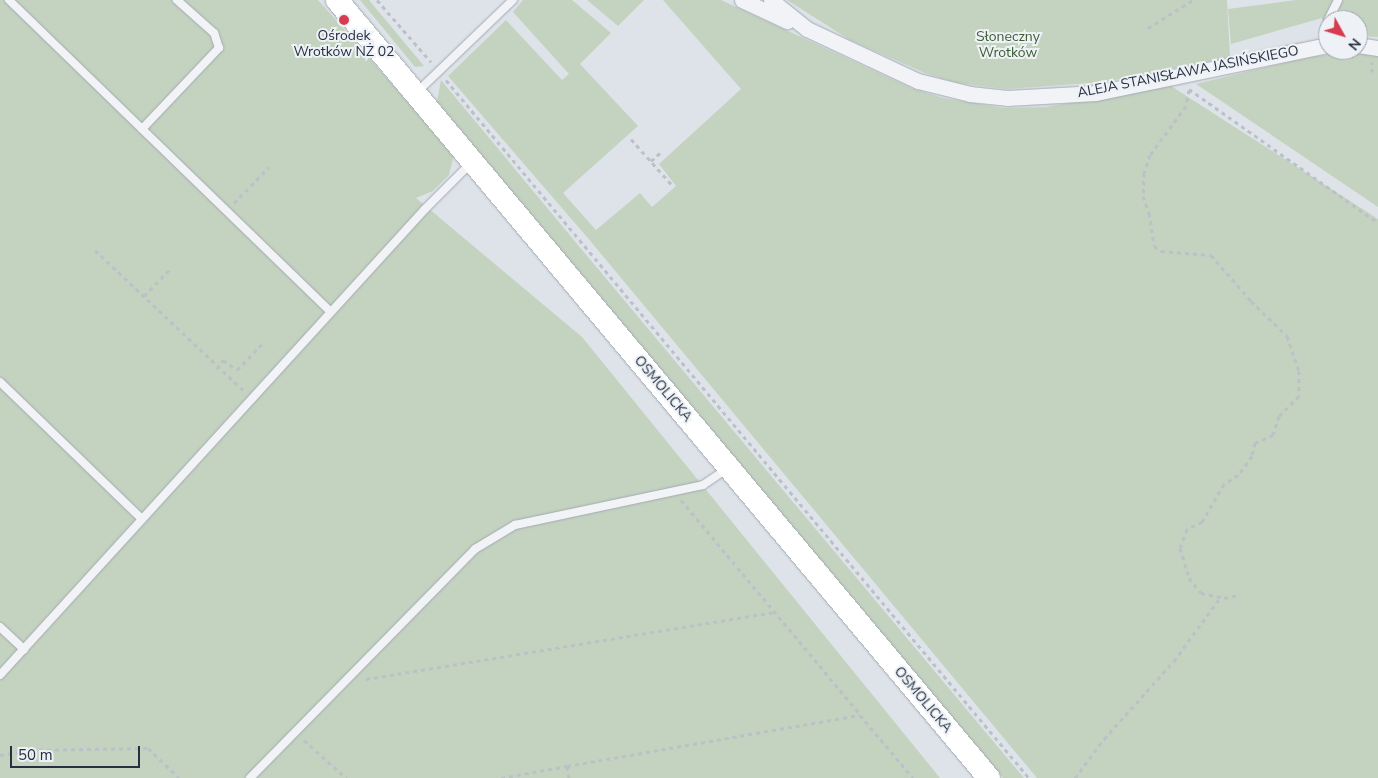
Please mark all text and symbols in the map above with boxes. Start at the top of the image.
north arrow [1318,10,1368,60]
marker: Ośrodek Wrotków NŻ 02 [338,14,350,26]
place label: Ośrodek Wrotków NŻ 02 [293,28,395,60]
park label: Słoneczny Wrotków [976,29,1040,62]
text: N [1344,34,1365,54]
street label: ALEJA STANISŁAWA JASIŃSKIEGO [1076,42,1300,102]
street label: OSMOLICKA [630,352,696,426]
street label: OSMOLICKA [890,663,956,737]
scale bar [12,736,142,768]
text: 50 m [18,745,53,765]

